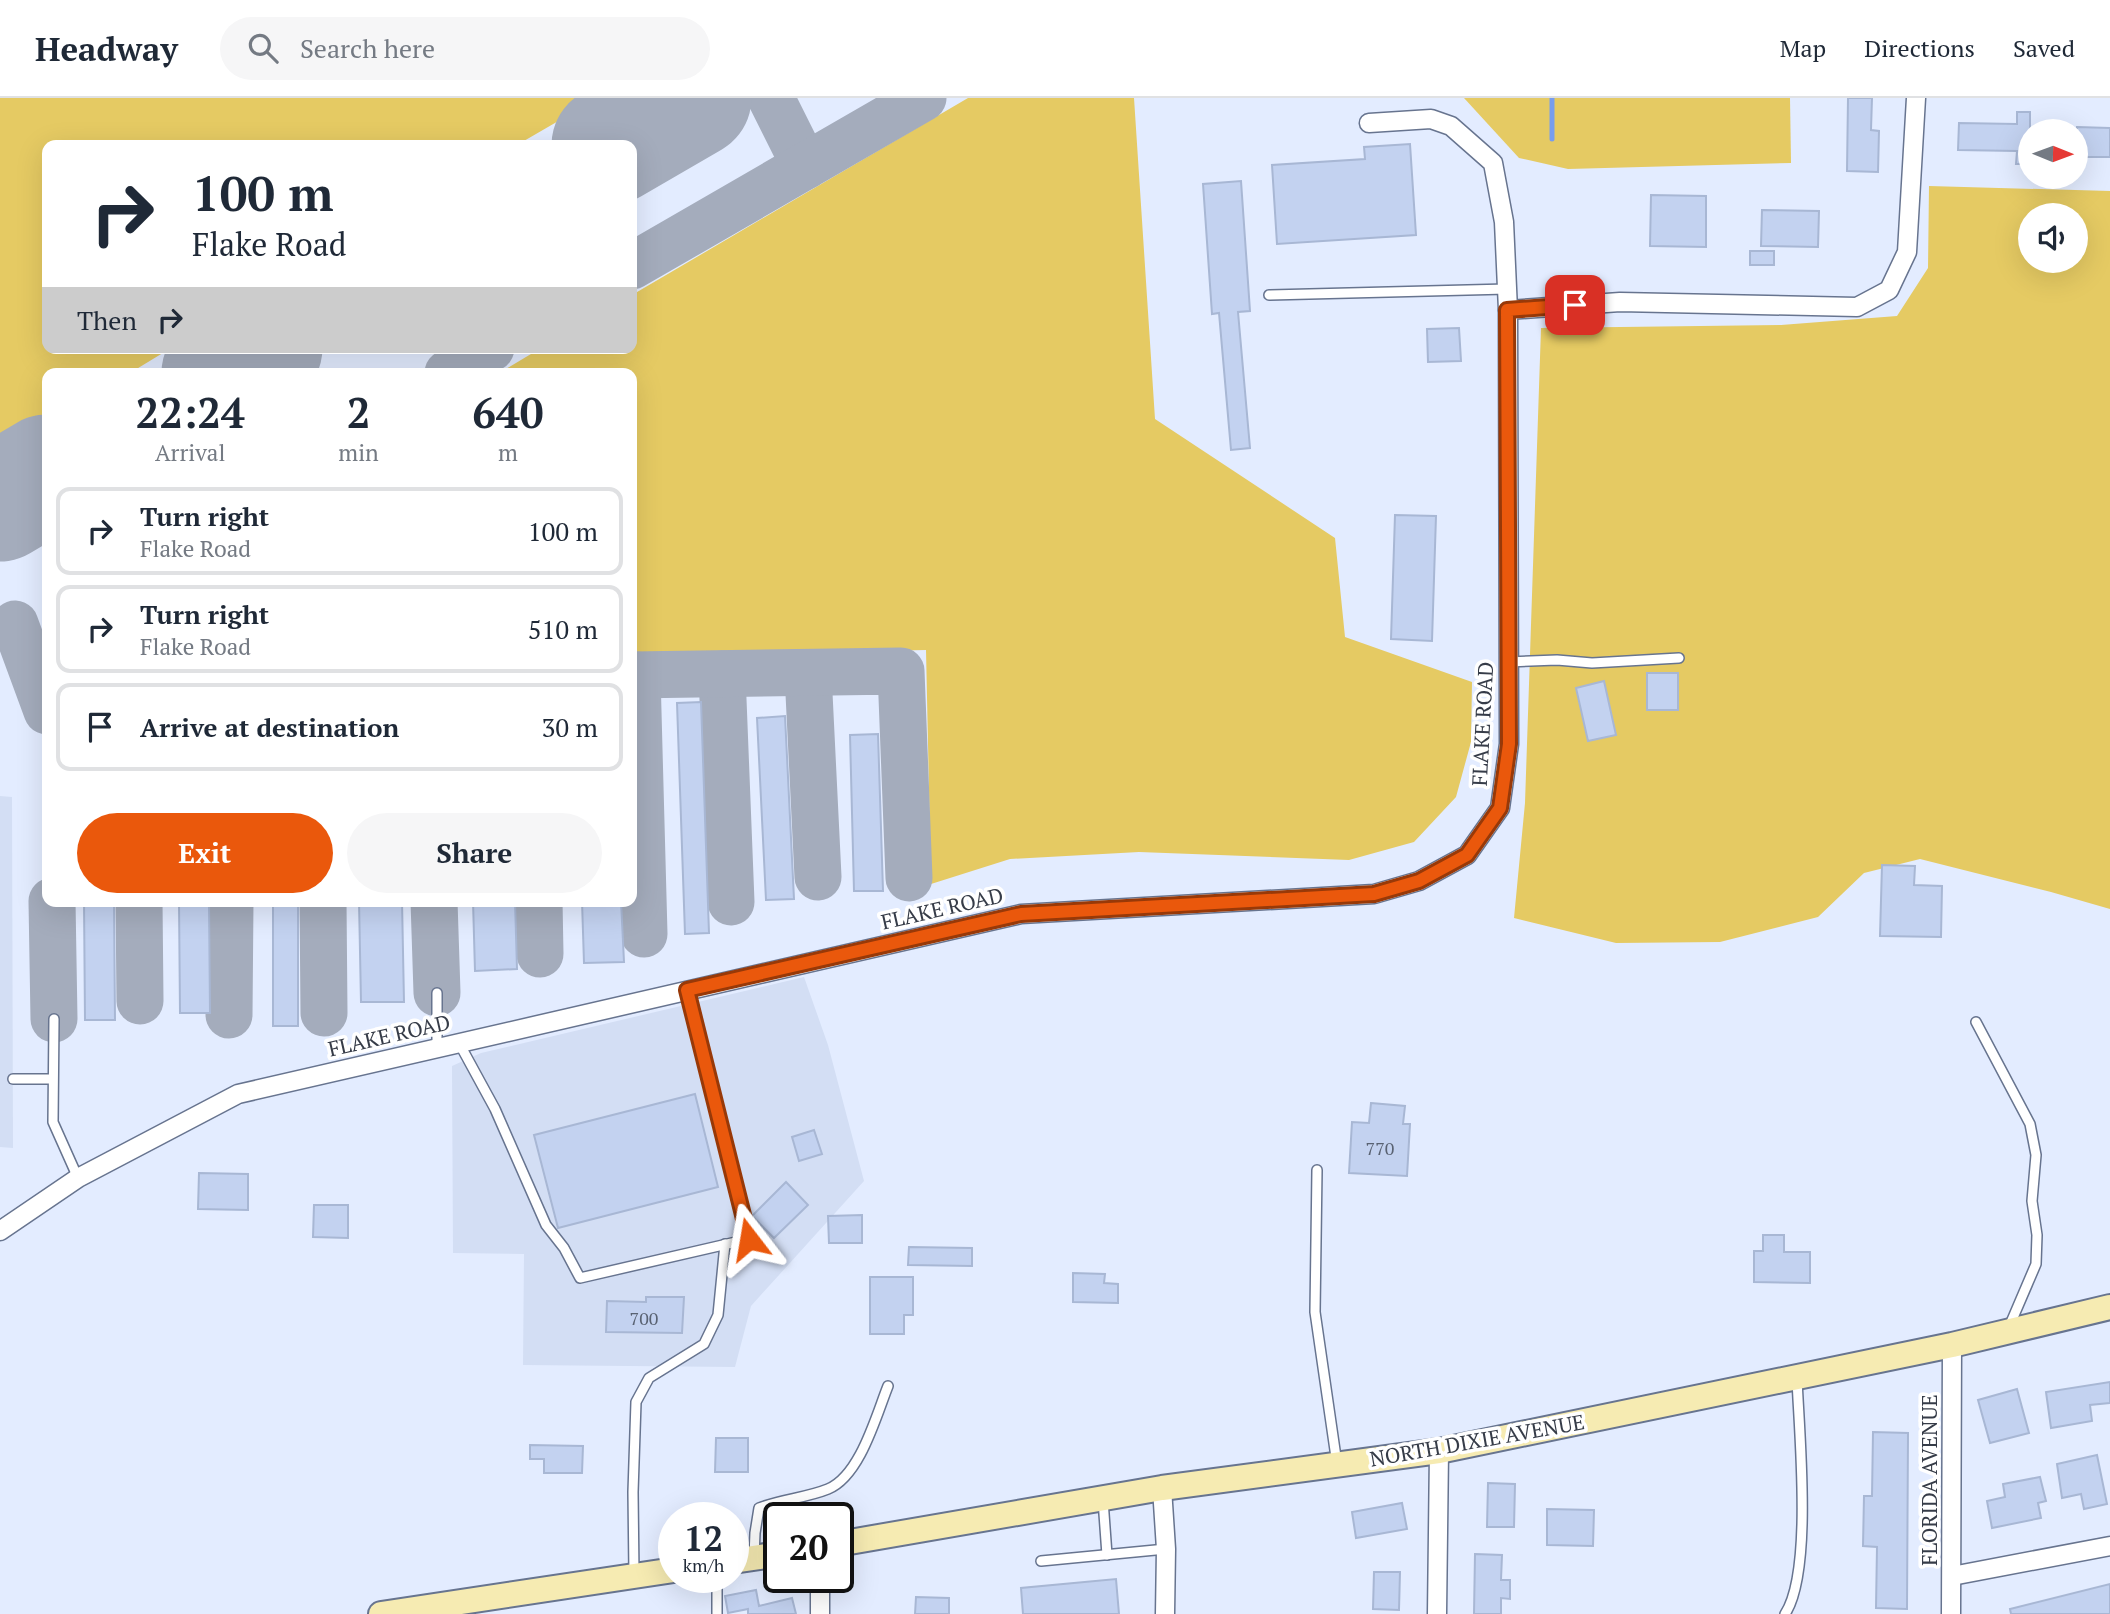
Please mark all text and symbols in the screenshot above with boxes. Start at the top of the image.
search box [220,17,710,80]
text: Headway [35,27,178,70]
icon: search [244,29,282,67]
text: Search here [300,31,435,65]
text: Map [1780,32,1826,64]
text: Directions [1864,32,1975,64]
text: Saved [2013,32,2075,64]
north arrow [2018,119,2088,189]
map controls [2018,119,2088,273]
text: 100 m [192,160,334,225]
icon: right [77,168,168,259]
button: sound [2018,203,2088,273]
text: Flake Road [192,223,347,265]
pin [1545,275,1605,335]
icon: arrive [1556,286,1594,324]
icon: right [151,301,189,339]
text: Then [77,303,137,337]
text: 22:24 [136,384,245,440]
text: 2 [347,384,370,440]
text: 640 [472,384,543,440]
text: Arrival [155,437,225,468]
text: min [338,437,379,468]
text: m [498,437,518,468]
text: Turn right [140,499,269,533]
icon: right [81,512,119,550]
text: 100 m [528,514,598,548]
text: Flake Road [140,533,251,564]
text: Turn right [140,597,269,631]
icon: right [81,610,119,648]
text: 510 m [528,612,598,646]
text: Flake Road [140,631,251,662]
street label: FLAKE ROAD [1465,661,1499,787]
icon: arrive [81,708,119,746]
text: Arrive at destination [140,710,399,744]
text: 30 m [542,710,598,744]
button: Exit [77,813,333,893]
button: Share [347,813,602,893]
street label: FLAKE ROAD [878,880,1006,936]
street label: FLAKE ROAD [325,1007,453,1063]
house number: 770 [1366,1136,1394,1160]
position arrow [712,1202,786,1276]
house number: 700 [630,1306,658,1330]
street label: FLORIDA AVENUE [1915,1394,1943,1566]
street label: NORTH DIXIE AVENUE [1367,1407,1587,1473]
speed limit sign: 20 [763,1502,854,1593]
text: 12 [684,1515,723,1561]
text: km/h [683,1553,724,1577]

